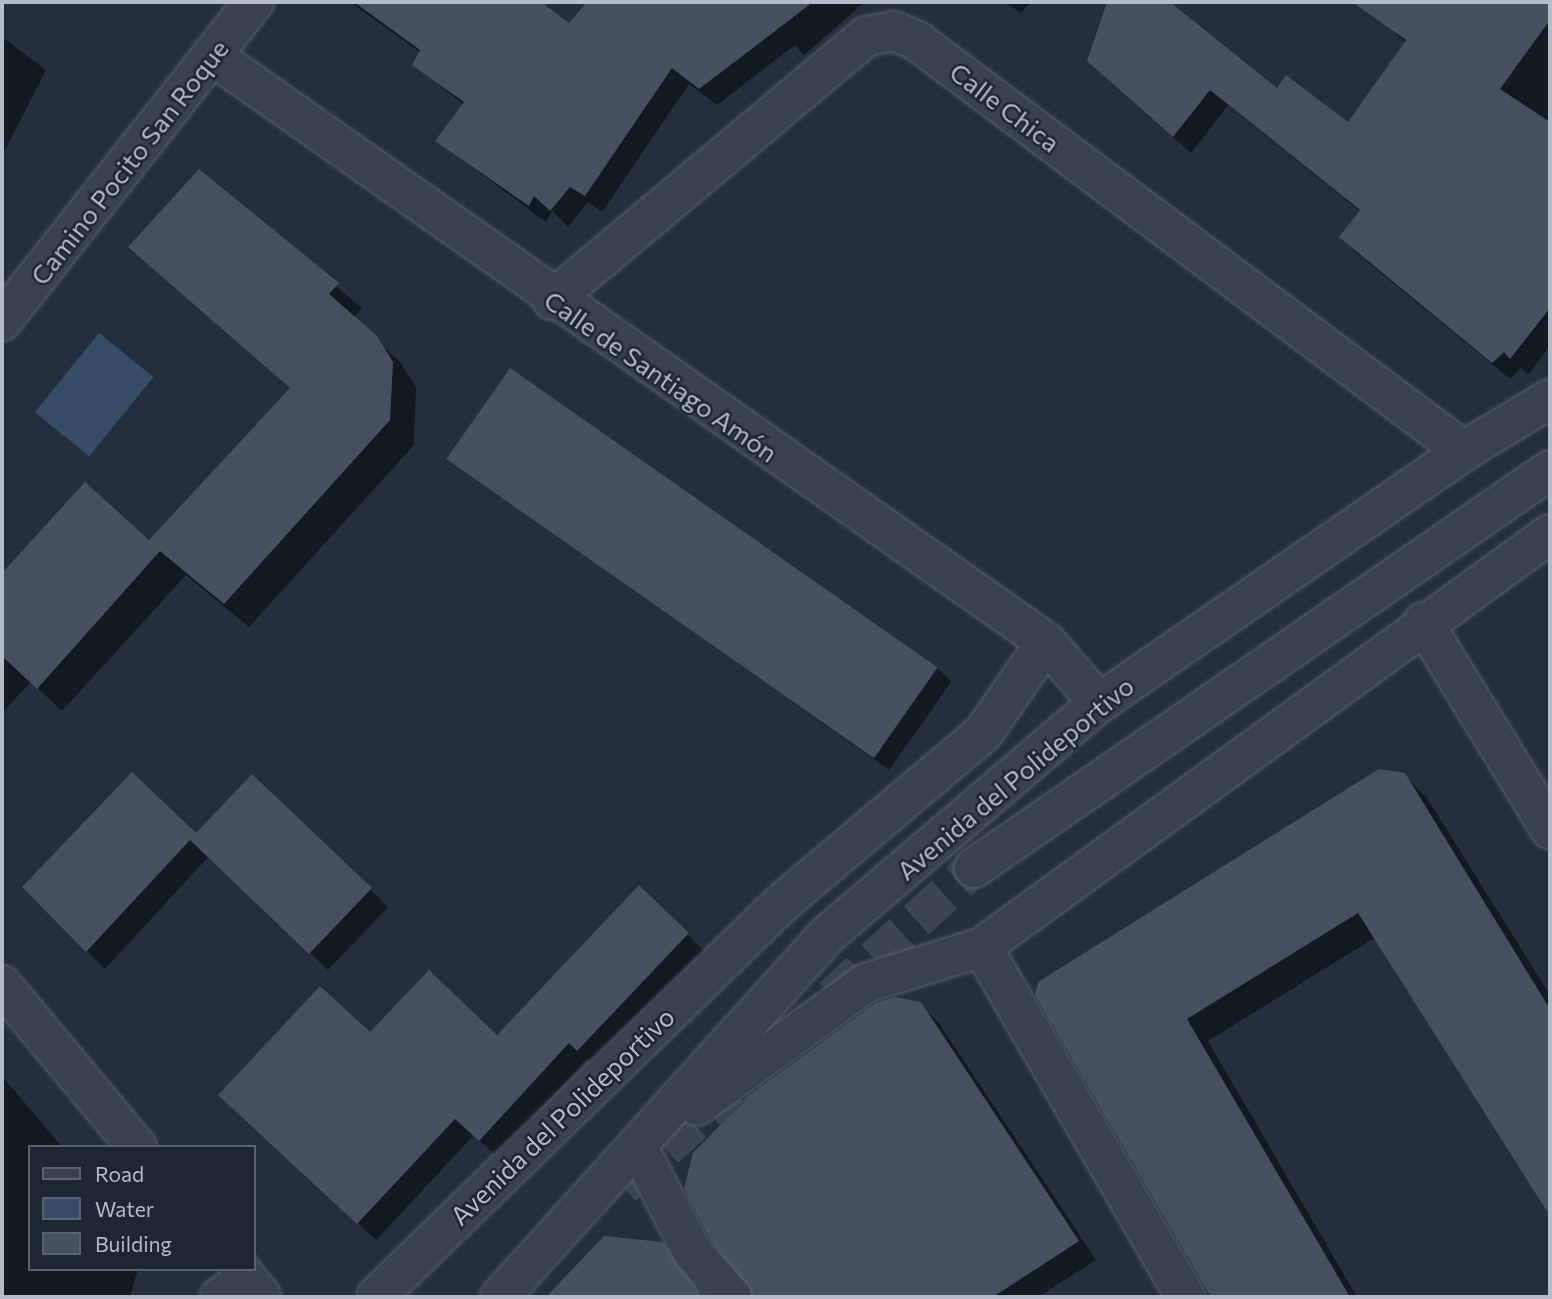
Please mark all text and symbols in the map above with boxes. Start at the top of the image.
street label: Camino Pocito San Roque [24,33,234,291]
street label: Calle Chica [944,56,1066,158]
street label: Calle de Santiago Amón [539,284,783,468]
street label: Avenida del Polideportivo [890,670,1140,886]
street label: Avenida del Polideportivo [443,1001,681,1231]
legend [28,1145,256,1271]
text: Road [95,1161,144,1186]
text: Water [95,1196,154,1221]
text: Building [95,1231,172,1256]

